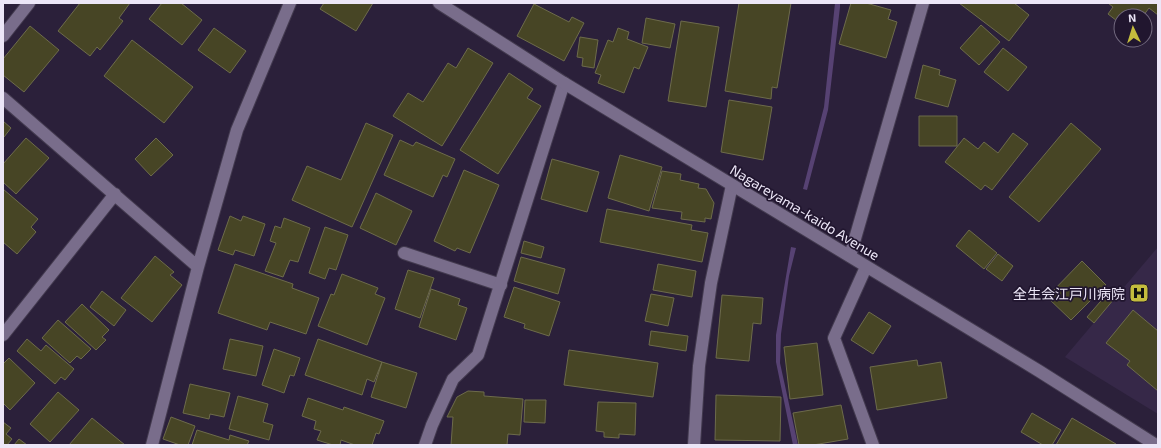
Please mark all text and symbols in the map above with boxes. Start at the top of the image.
north arrow [1113,8,1153,48]
text: N [1128,11,1137,24]
street label: Nagareyama-kaido Avenue [727,161,883,263]
hospital icon: 全生会江戸川病院 [1128,282,1150,304]
place label: 全生会江戸川病院 [1013,285,1125,302]

